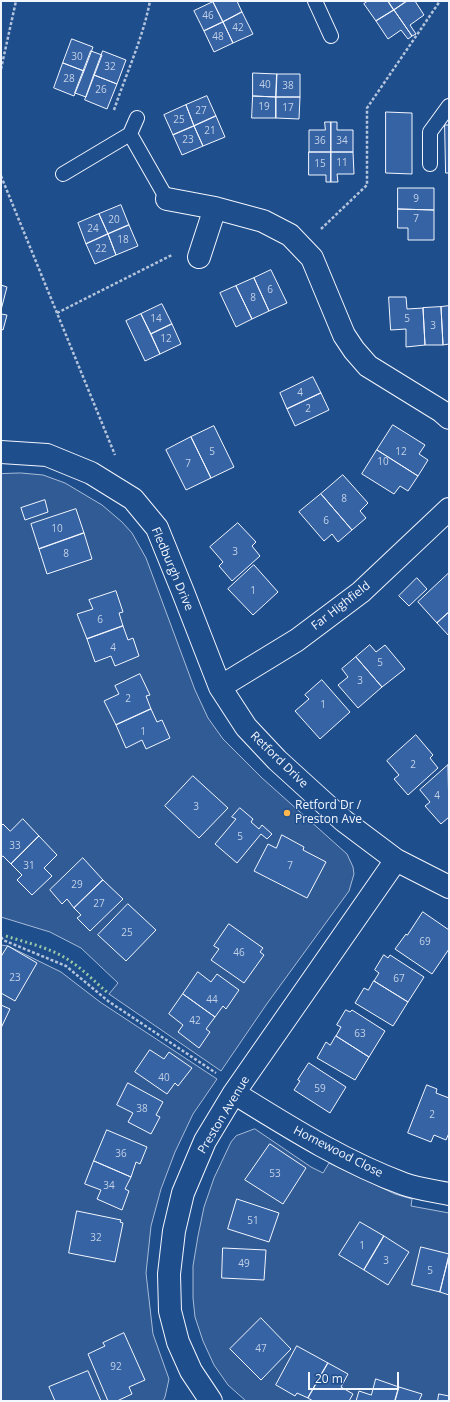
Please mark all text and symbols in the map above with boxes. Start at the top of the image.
house number: 46 [202,10,214,22]
house number: 42 [232,22,244,34]
house number: 48 [212,31,224,43]
house number: 30 [71,51,83,63]
house number: 32 [104,61,116,73]
house number: 28 [63,73,75,85]
house number: 40 [259,79,271,91]
house number: 38 [282,80,294,92]
house number: 26 [95,84,107,96]
house number: 19 [258,101,270,113]
house number: 17 [282,102,294,114]
house number: 27 [195,105,207,117]
house number: 25 [173,114,185,126]
house number: 21 [204,125,216,137]
house number: 23 [182,134,194,146]
house number: 36 [314,135,326,147]
house number: 34 [336,135,348,147]
house number: 11 [336,157,348,169]
house number: 15 [314,158,326,170]
house number: 9 [413,193,419,205]
house number: 7 [413,213,419,225]
house number: 20 [108,214,120,226]
house number: 24 [87,223,99,235]
house number: 18 [117,234,129,246]
house number: 22 [95,243,107,255]
house number: 6 [267,284,273,296]
house number: 8 [250,292,256,304]
house number: 14 [150,313,162,325]
house number: 5 [404,313,410,325]
house number: 3 [430,320,436,332]
house number: 12 [160,333,172,345]
house number: 4 [297,387,303,399]
house number: 2 [305,403,311,415]
house number: 5 [209,446,215,458]
house number: 12 [395,446,407,458]
house number: 10 [377,456,389,468]
house number: 7 [185,458,191,470]
house number: 8 [341,493,347,505]
house number: 6 [323,515,329,527]
house number: 10 [51,523,63,535]
street label: Fledburgh Drive [148,525,196,613]
house number: 3 [232,546,238,558]
house number: 8 [63,548,69,560]
street label: Far Highfield [309,579,373,633]
house number: 1 [250,585,256,597]
house number: 6 [97,614,103,626]
house number: 4 [110,642,116,654]
house number: 5 [377,657,383,669]
house number: 3 [357,675,363,687]
house number: 2 [125,693,131,705]
house number: 1 [320,699,326,711]
house number: 1 [140,726,146,738]
street label: Retford Drive [247,729,311,791]
house number: 2 [410,759,416,771]
house number: 4 [434,790,440,802]
place label: Retford Dr / Preston Ave [295,799,362,827]
house number: 3 [193,801,199,813]
marker: Retford Dr / Preston Ave [282,808,292,818]
house number: 5 [237,831,243,843]
house number: 33 [9,840,21,852]
house number: 31 [23,860,35,872]
house number: 7 [287,860,293,872]
house number: 29 [71,879,83,891]
house number: 27 [93,898,105,910]
house number: 25 [121,927,133,939]
house number: 69 [419,936,431,948]
house number: 46 [233,947,245,959]
house number: 23 [9,972,21,984]
house number: 67 [393,973,405,985]
house number: 44 [206,994,218,1006]
house number: 42 [189,1015,201,1027]
house number: 63 [354,1028,366,1040]
house number: 40 [158,1072,170,1084]
street label: Preston Avenue [195,1073,253,1157]
house number: 59 [314,1083,326,1095]
house number: 38 [136,1103,148,1115]
house number: 2 [429,1109,435,1121]
street label: Homewood Close [291,1123,385,1181]
house number: 36 [115,1148,127,1160]
house number: 53 [269,1168,281,1180]
house number: 34 [103,1180,115,1192]
house number: 51 [247,1215,259,1227]
house number: 32 [90,1232,102,1244]
house number: 1 [359,1240,365,1252]
house number: 3 [383,1255,389,1267]
house number: 49 [238,1258,250,1270]
house number: 5 [427,1265,433,1277]
house number: 47 [255,1343,267,1355]
house number: 92 [110,1361,122,1373]
scale bar [310,1364,401,1390]
text: 20 m [315,1370,343,1387]

